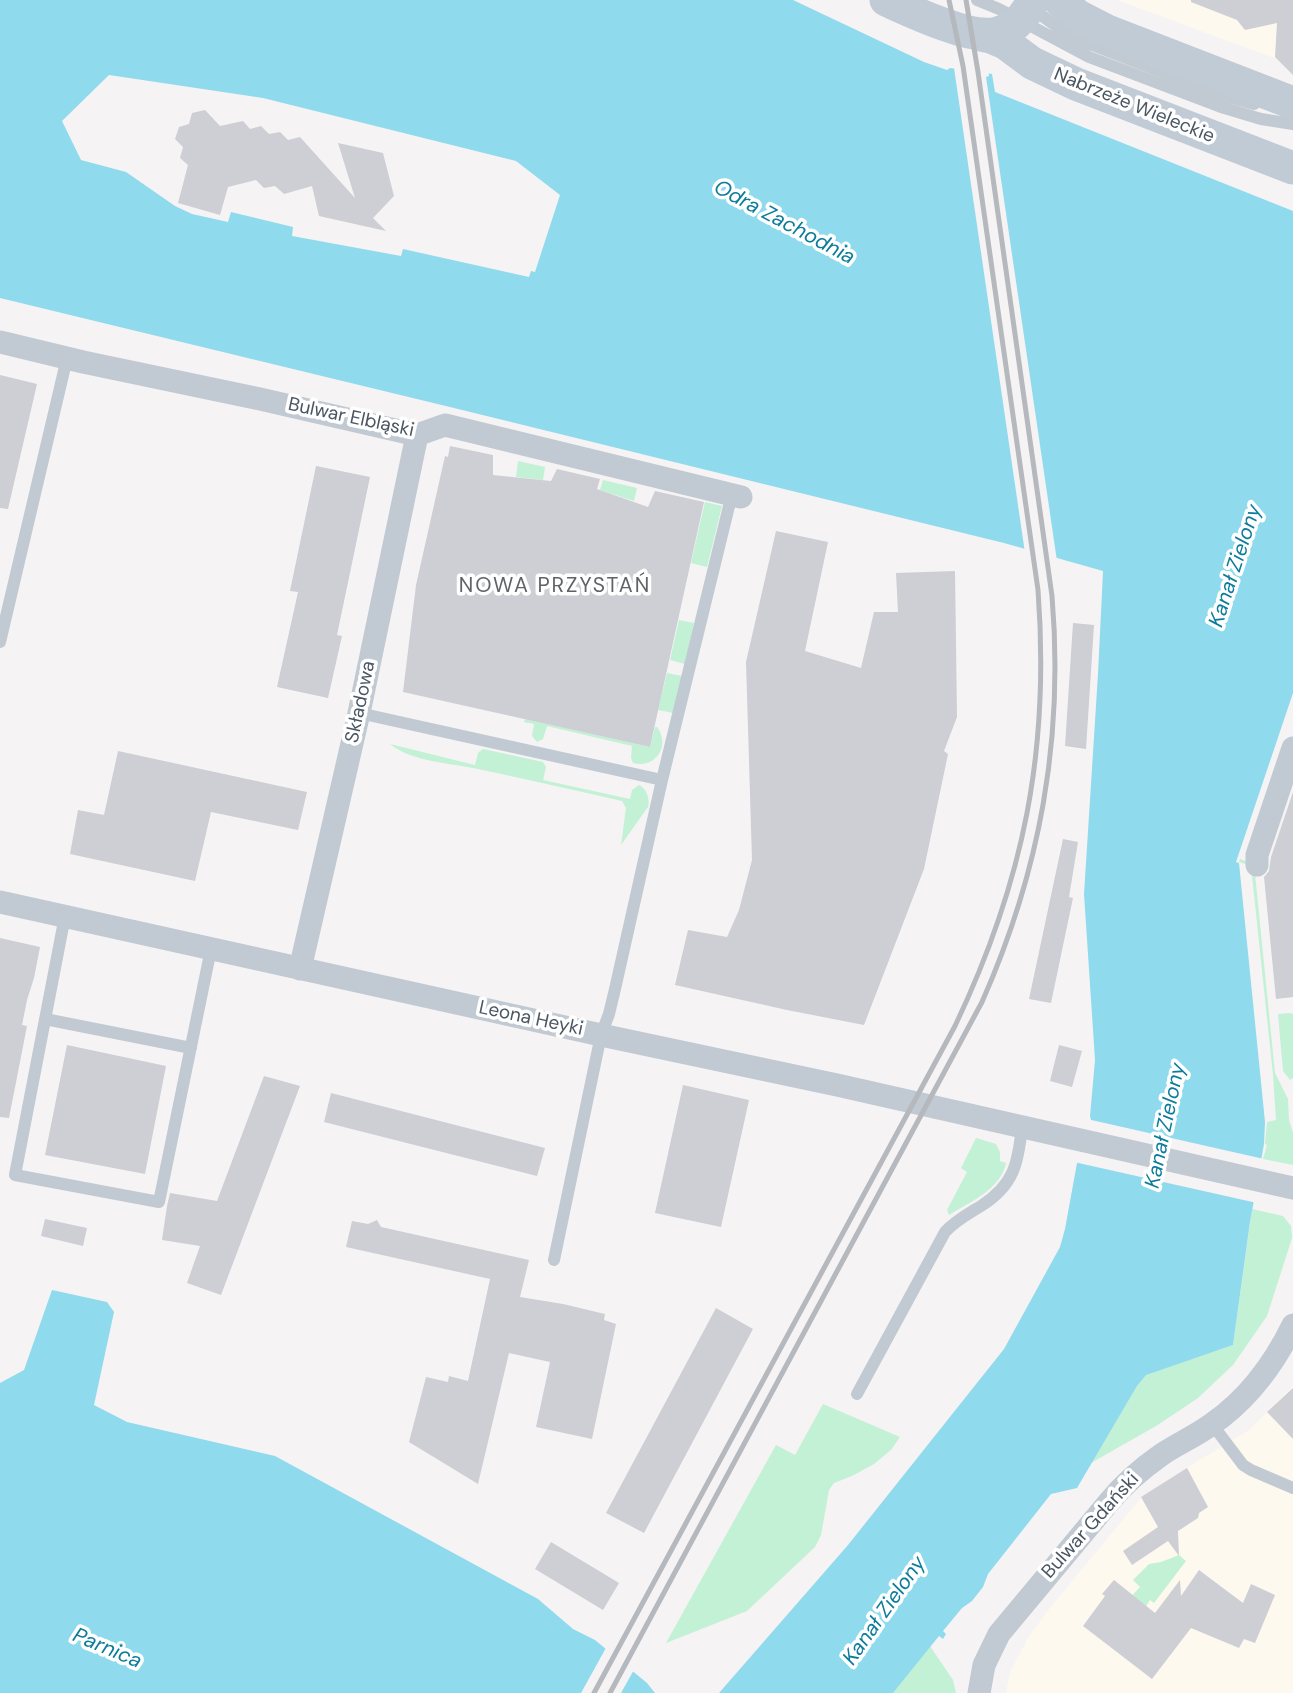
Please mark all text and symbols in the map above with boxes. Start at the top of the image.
street label: Nabrzeże Wieleckie [1050,63,1218,149]
water label: Odra Zachodnia [709,175,859,271]
street label: Bulwar Elbląski [286,394,416,442]
water label: Kanał Zielony [1204,502,1268,630]
district label: NOWA PRZYSTAŃ [460,573,650,599]
street label: Składowa [341,659,381,745]
street label: Leona Heyki [477,997,585,1041]
water label: Kanał Zielony [1140,1061,1192,1191]
street label: Bulwar Gdański [1038,1468,1144,1584]
water label: Kanał Zielony [838,1552,932,1670]
water label: Parnica [69,1623,145,1675]

